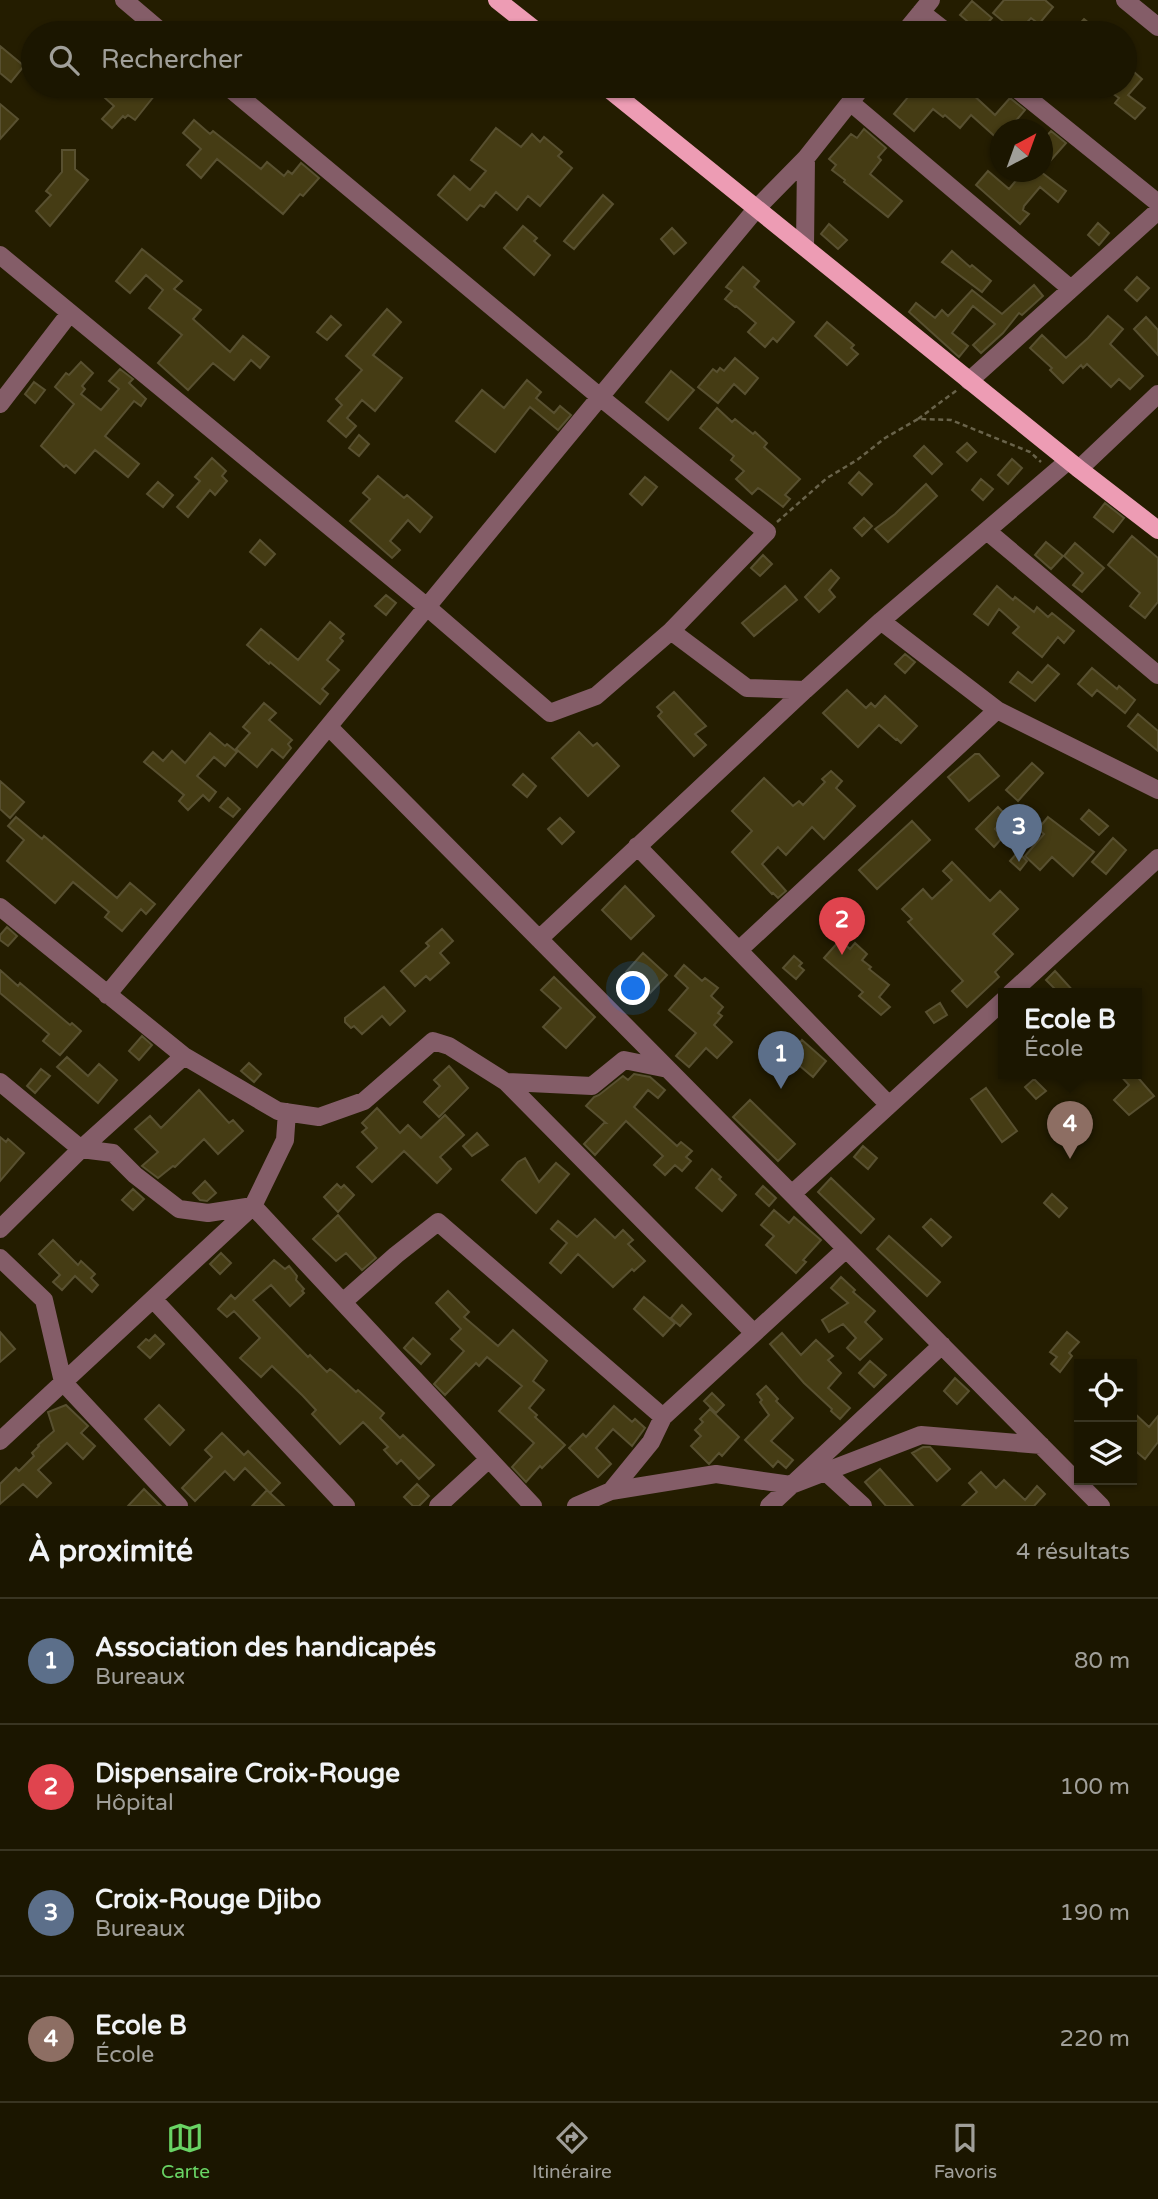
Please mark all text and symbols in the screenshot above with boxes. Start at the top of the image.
search box [21,21,1137,98]
icon: search [45,41,83,79]
text: Rechercher [101,44,243,75]
north arrow [990,119,1053,182]
pin: 3 [996,804,1042,862]
pin: 2 [819,897,865,955]
your location [616,971,650,1005]
popup [998,988,1142,1079]
text: Ecole B [1024,1004,1116,1035]
pin: 1 [758,1031,804,1089]
text: École [1024,1035,1083,1063]
pin: 4 [1047,1101,1093,1159]
map controls [1074,1359,1137,1485]
button: locate [1074,1359,1137,1422]
button: layers [1074,1422,1137,1485]
text: À proximité [28,1533,193,1570]
text: 4 résultats [1016,1538,1130,1566]
text: Association des handicapés [95,1632,436,1663]
text: 1 [44,1647,58,1675]
text: 80 m [1074,1647,1130,1675]
text: Bureaux [95,1663,185,1691]
text: Dispensaire Croix-Rouge [95,1758,400,1789]
text: 2 [44,1773,58,1801]
text: 100 m [1060,1773,1130,1801]
text: Hôpital [95,1789,174,1817]
text: Croix-Rouge Djibo [95,1884,321,1915]
text: 3 [44,1899,58,1927]
text: 190 m [1060,1899,1130,1927]
text: Bureaux [95,1915,185,1943]
text: Ecole B [95,2010,187,2041]
text: 4 [44,2025,58,2053]
text: 220 m [1060,2025,1130,2053]
text: École [95,2041,154,2069]
tab: Carte [161,2119,210,2183]
tab: Itinéraire [532,2119,612,2183]
tab: Favoris [934,2119,997,2183]

